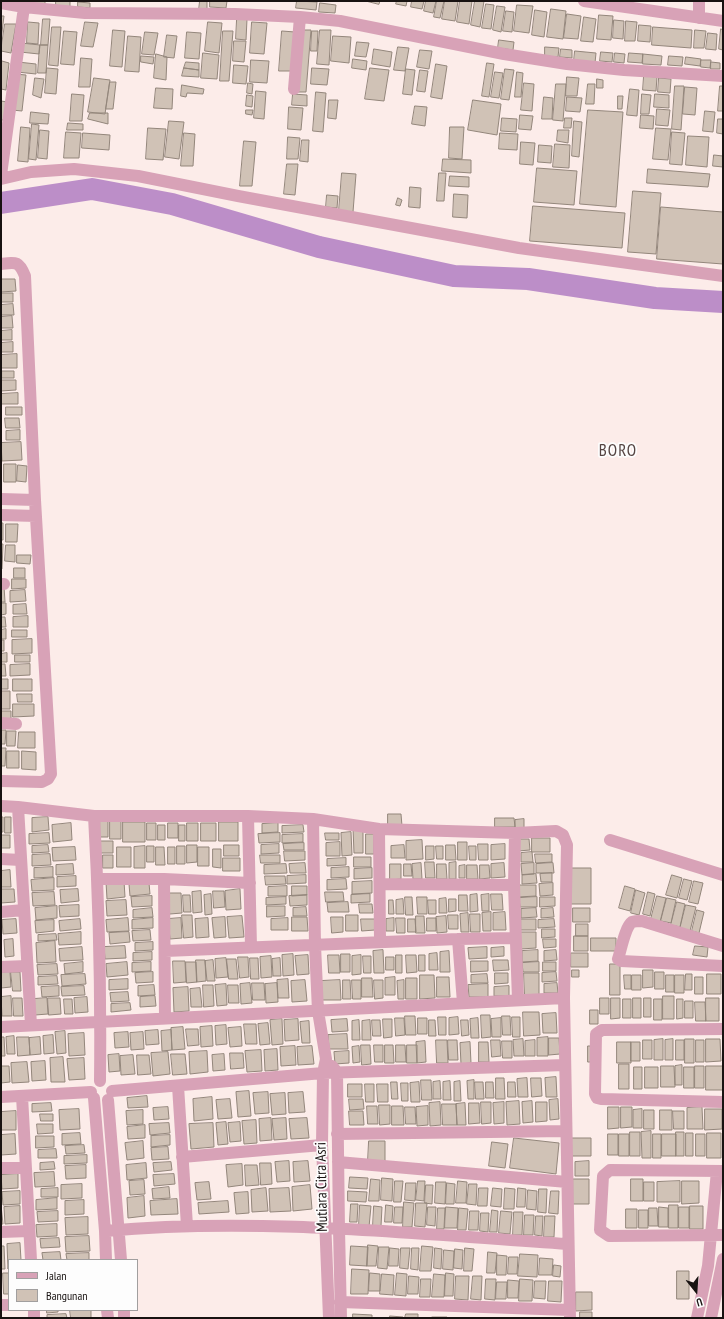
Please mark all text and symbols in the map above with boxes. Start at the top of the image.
district label: BORO [599,441,637,461]
street label: Mutiara Citra Asri [312,1142,332,1232]
legend [8,1259,138,1311]
text: Jalan [46,1268,67,1283]
north arrow [676,1271,716,1311]
text: Bangunan [46,1288,87,1303]
text: U [695,1295,704,1310]

